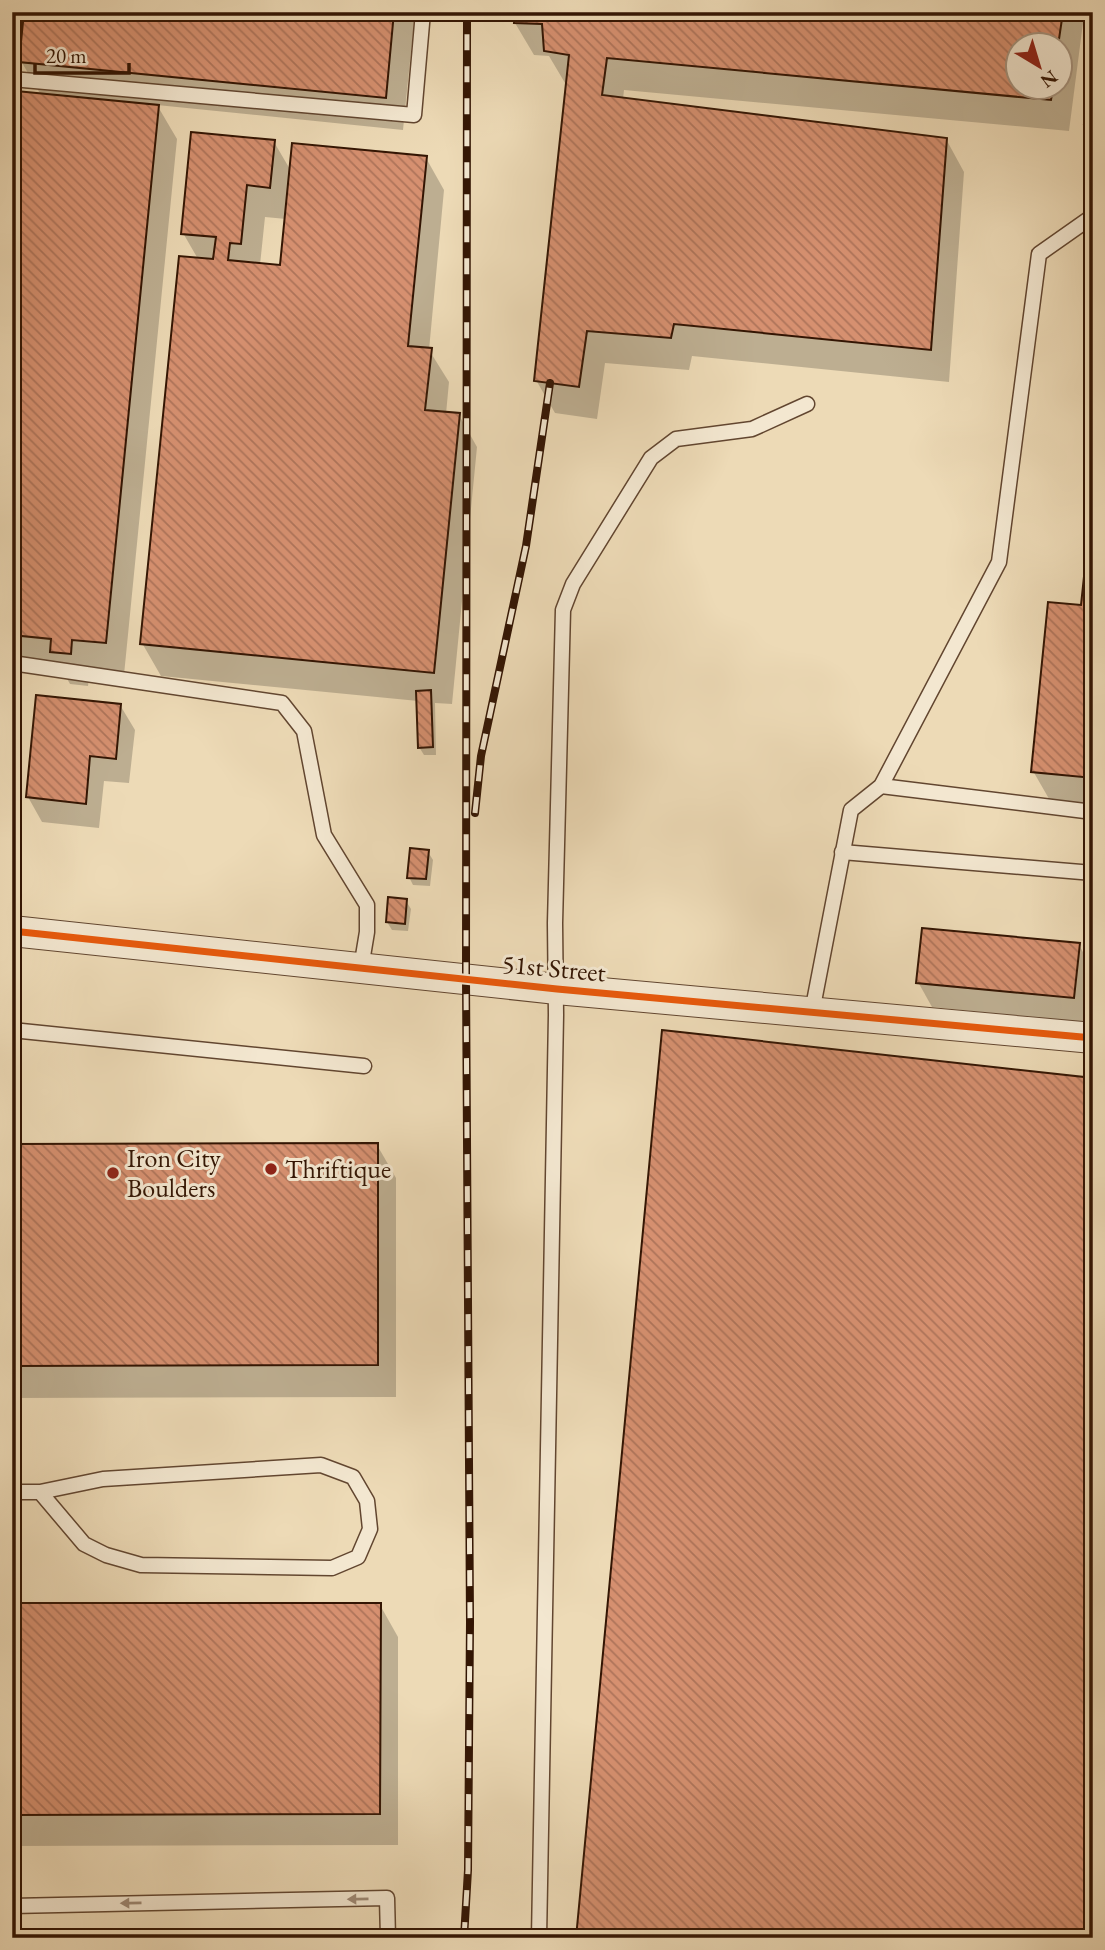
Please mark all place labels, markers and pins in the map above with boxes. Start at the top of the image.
place label: Iron City Boulders [127,1141,221,1205]
place label: Thriftique [285,1152,391,1186]
marker: Thriftique [263,1161,279,1177]
marker: Iron City Boulders [105,1165,121,1181]

